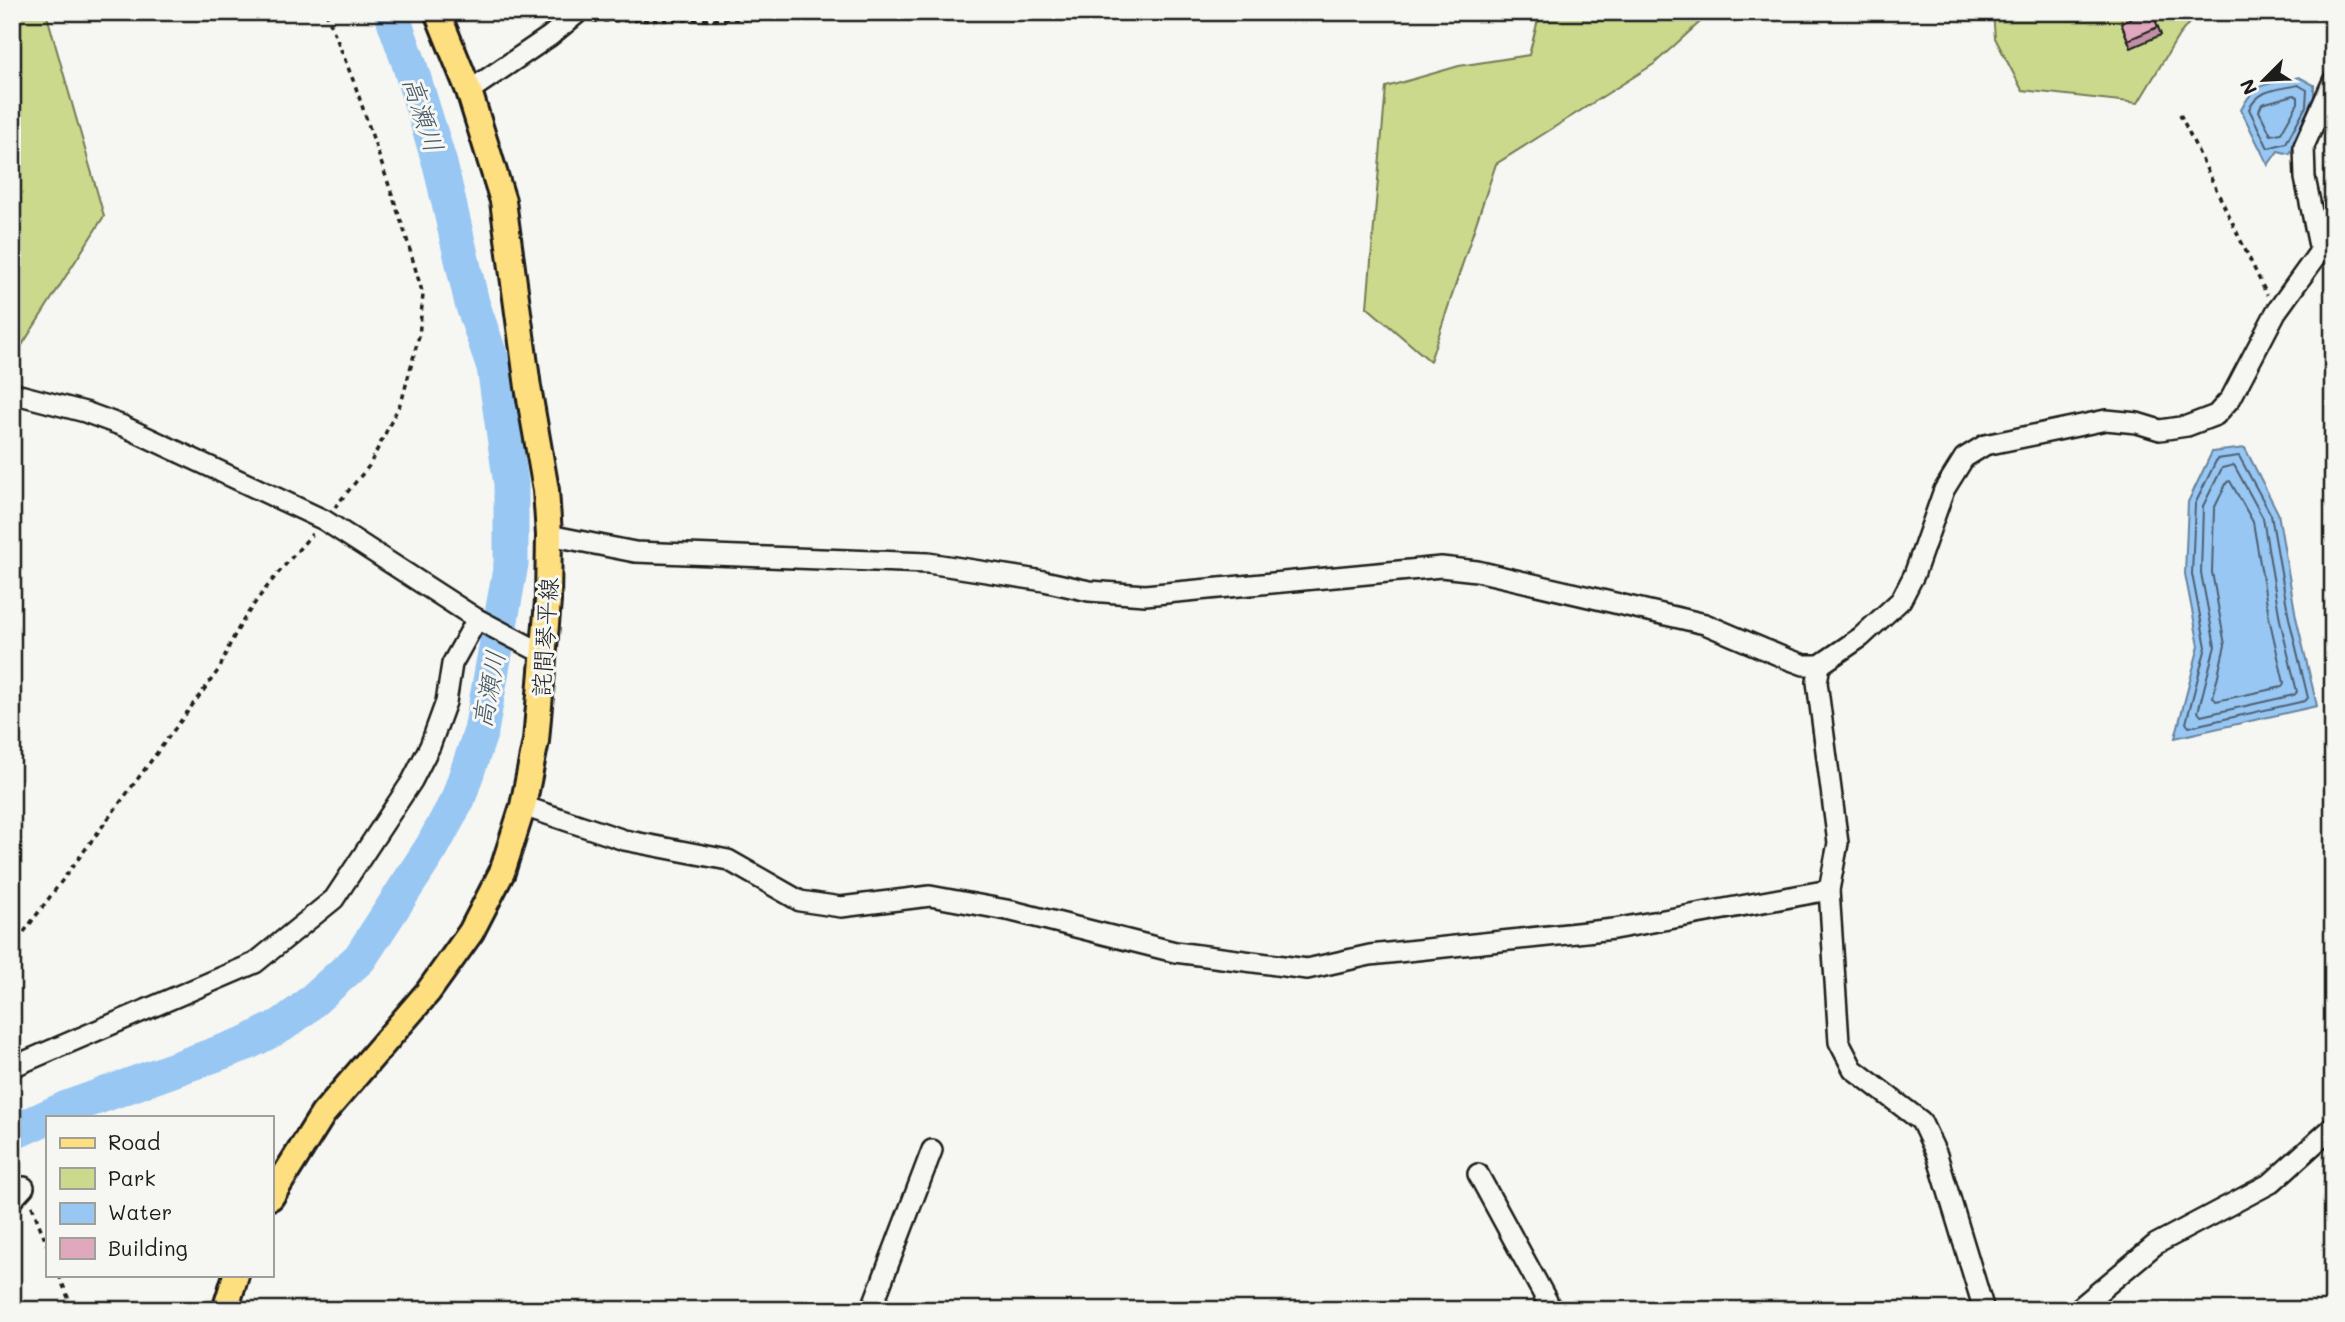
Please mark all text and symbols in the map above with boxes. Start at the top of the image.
north arrow [2230,46,2300,116]
water label: 高瀬川 [396,72,452,156]
text: N [2234,75,2262,99]
street label: 詫間琴平線 [524,576,564,698]
water label: 高瀬川 [464,647,512,731]
legend [46,1116,273,1276]
text: Road [108,1128,160,1155]
text: Park [108,1164,156,1191]
text: Water [108,1198,172,1225]
text: Building [108,1234,188,1261]

